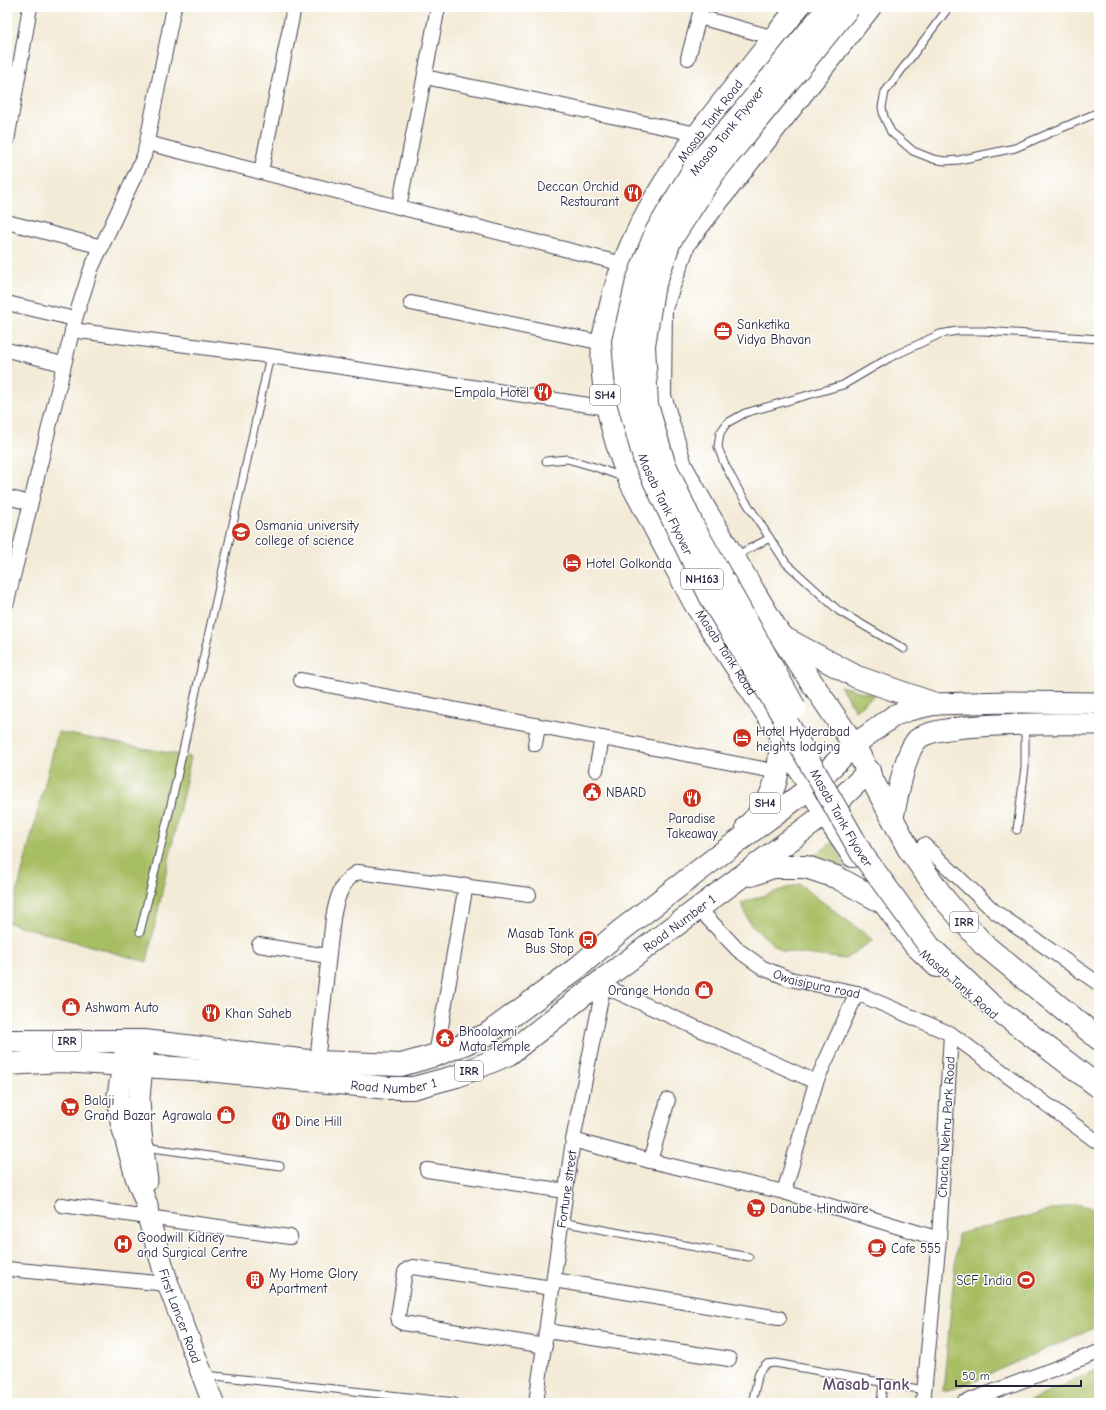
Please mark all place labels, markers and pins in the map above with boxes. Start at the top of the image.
place label: Deccan Orchid Restaurant [537,179,620,209]
restaurant icon: Deccan Orchid Restaurant [622,182,644,204]
place label: Sanketika Vidya Bhavan [737,317,811,347]
office icon: Sanketika Vidya Bhavan [712,320,734,342]
restaurant icon: Empala Hotel [532,381,554,403]
place label: Empala Hotel [454,385,529,400]
place label: Osmania university college of science [255,518,359,548]
school or university icon: Osmania university college of science [230,521,252,543]
hotel icon: Hotel Golkonda [561,552,583,574]
place label: Hotel Golkonda [586,556,672,571]
place label: Hotel Hyderabad heights lodging [756,724,850,754]
hotel icon: Hotel Hyderabad heights lodging [731,727,753,749]
public building icon: NBARD [581,781,603,803]
place label: NBARD [606,785,646,800]
restaurant icon: Paradise Takeaway [681,787,703,809]
place label: Paradise Takeaway [666,811,718,841]
place label: Masab Tank Bus Stop [507,926,575,956]
bus stop icon: Masab Tank Bus Stop [577,929,599,951]
shop icon: Orange Honda [693,979,715,1001]
place label: Orange Honda [608,983,690,998]
shop icon: Ashwam Auto [60,996,82,1018]
place label: Ashwam Auto [85,1000,159,1015]
restaurant icon: Khan Saheb [200,1002,222,1024]
place label: Khan Saheb [225,1006,292,1021]
place label: Bhoolaxmi Mata Temple [459,1024,531,1054]
temple icon: Bhoolaxmi Mata Temple [434,1027,456,1049]
place label: Balaji Grand Bazar [84,1093,156,1123]
supermarket icon: Balaji Grand Bazar [59,1096,81,1118]
shop icon: Agrawala [215,1104,237,1126]
place label: Agrawala [162,1108,212,1123]
restaurant icon: Dine Hill [270,1110,292,1132]
place label: Dine Hill [295,1114,342,1129]
supermarket icon: Danube Hindware [745,1197,767,1219]
place label: Danube Hindware [770,1201,869,1216]
place label: Goodwill Kidney and Surgical Centre [137,1230,248,1260]
hospital icon: Goodwill Kidney and Surgical Centre [112,1233,134,1255]
cafe icon: Cafe 555 [866,1237,888,1259]
place label: Cafe 555 [891,1241,941,1256]
place label: My Home Glory Apartment [269,1266,358,1296]
building icon: My Home Glory Apartment [244,1269,266,1291]
sports icon: SCF India [1015,1269,1037,1291]
place label: SCF India [956,1273,1012,1288]

